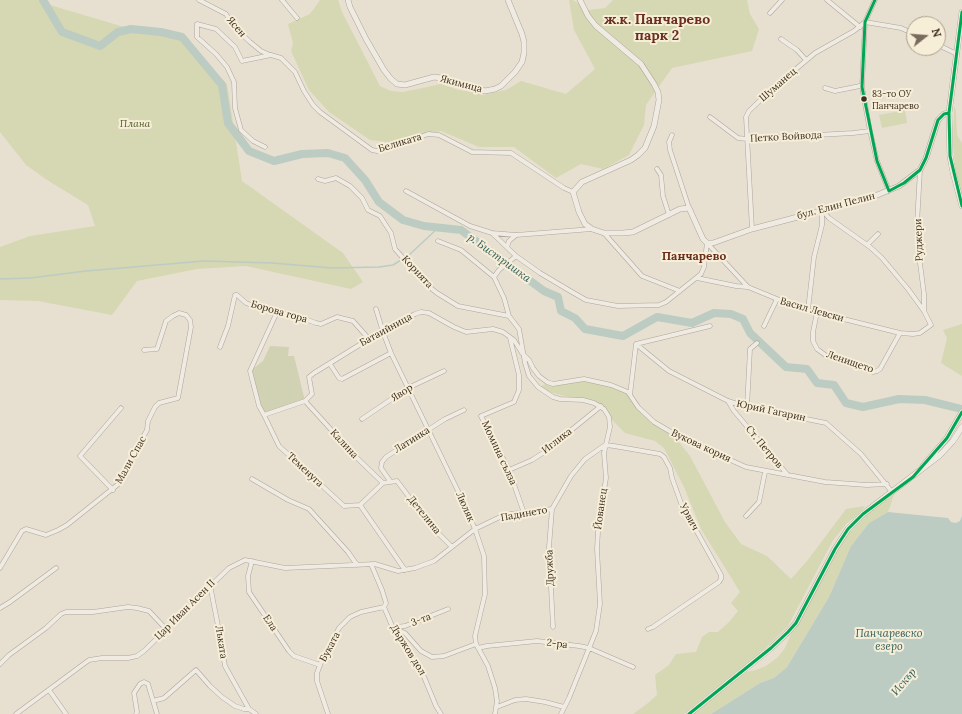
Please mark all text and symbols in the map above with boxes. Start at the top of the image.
district label: ж.к. Панчарево парк 2 [604,12,710,44]
street label: Ясен [224,14,248,40]
north arrow [906,16,946,56]
text: N [929,27,944,39]
street label: Шуманец [757,66,799,104]
street label: Якимица [439,73,483,95]
place label: 83-то ОУ Панчарево [872,89,919,110]
marker: 83-то ОУ Панчарево [859,94,869,104]
park label: Плана [120,118,150,130]
street label: Петко Войвода [750,129,822,145]
street label: Беликата [377,131,423,155]
street label: бул. Елин Пелин [796,190,876,222]
street label: Руджери [912,218,926,262]
water label: р. Бистришка [465,231,533,285]
district label: Панчарево [662,250,726,264]
street label: Корията [399,253,435,291]
street label: Васил Левски [779,295,845,325]
street label: Борова гора [249,298,309,326]
street label: Батаийница [358,311,414,349]
street label: Ленището [825,348,875,376]
street label: Явор [389,382,415,404]
street label: Юрий Гагарин [735,398,807,424]
street label: Момина сълза [479,419,519,487]
street label: Ст. Петров [743,423,785,471]
street label: Латинка [392,424,432,456]
street label: Иглика [540,426,574,456]
street label: Калина [327,427,361,461]
street label: Вукова кория [669,427,733,465]
street label: Мали Спас [113,434,149,486]
street label: Теменуга [284,450,326,490]
street label: Йованец [592,488,610,530]
street label: Люляк [453,490,477,524]
street label: Детелина [405,493,443,537]
street label: Урвич [677,501,701,533]
street label: Падинето [500,504,548,524]
street label: Дружба [543,550,557,586]
street label: Цар Иван Асен II [152,577,218,643]
street label: 3-та [409,611,433,629]
street label: Ела [260,612,280,634]
street label: Държов дол [388,622,428,678]
street label: Лъката [212,625,230,659]
water label: Панчаревско езеро [855,627,923,653]
street label: Буката [317,630,343,664]
street label: 2-ра [546,637,568,651]
water label: Искър [889,666,919,698]

